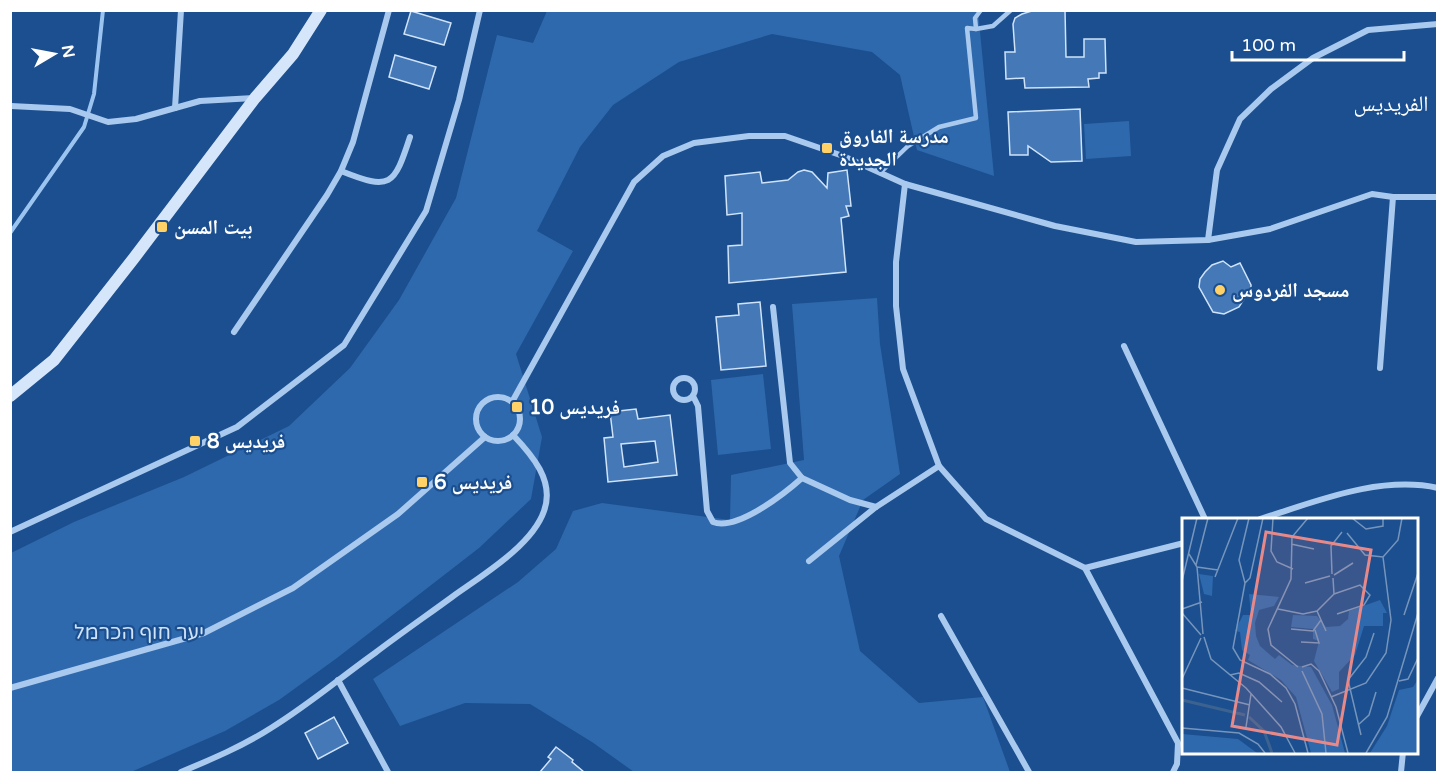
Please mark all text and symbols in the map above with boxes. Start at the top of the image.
north arrow [24,24,84,84]
scale bar [1232,24,1404,62]
text: 100 m [1241,34,1296,56]
text: N [57,44,79,60]
district label: الفريديس [1353,91,1429,117]
place label: مدرسة الفاروق الجديدة [839,125,949,172]
marker: مدرسة الفاروق الجديدة [820,141,834,155]
place label: بيت المسن [174,216,252,240]
marker: بيت المسن [155,220,169,234]
place label: مسجد الفردوس [1232,279,1349,303]
marker: مسجد الفردوس [1213,283,1227,297]
place label: فريديس 10 [529,396,620,420]
marker: فريديس 10 [510,400,524,414]
place label: فريديس 8 [207,430,285,454]
marker: فريديس 8 [188,434,202,448]
place label: فريديس 6 [434,471,512,495]
marker: فريديس 6 [415,475,429,489]
inset map [1182,518,1418,753]
park label: יער חוף הכרמל [74,621,204,645]

